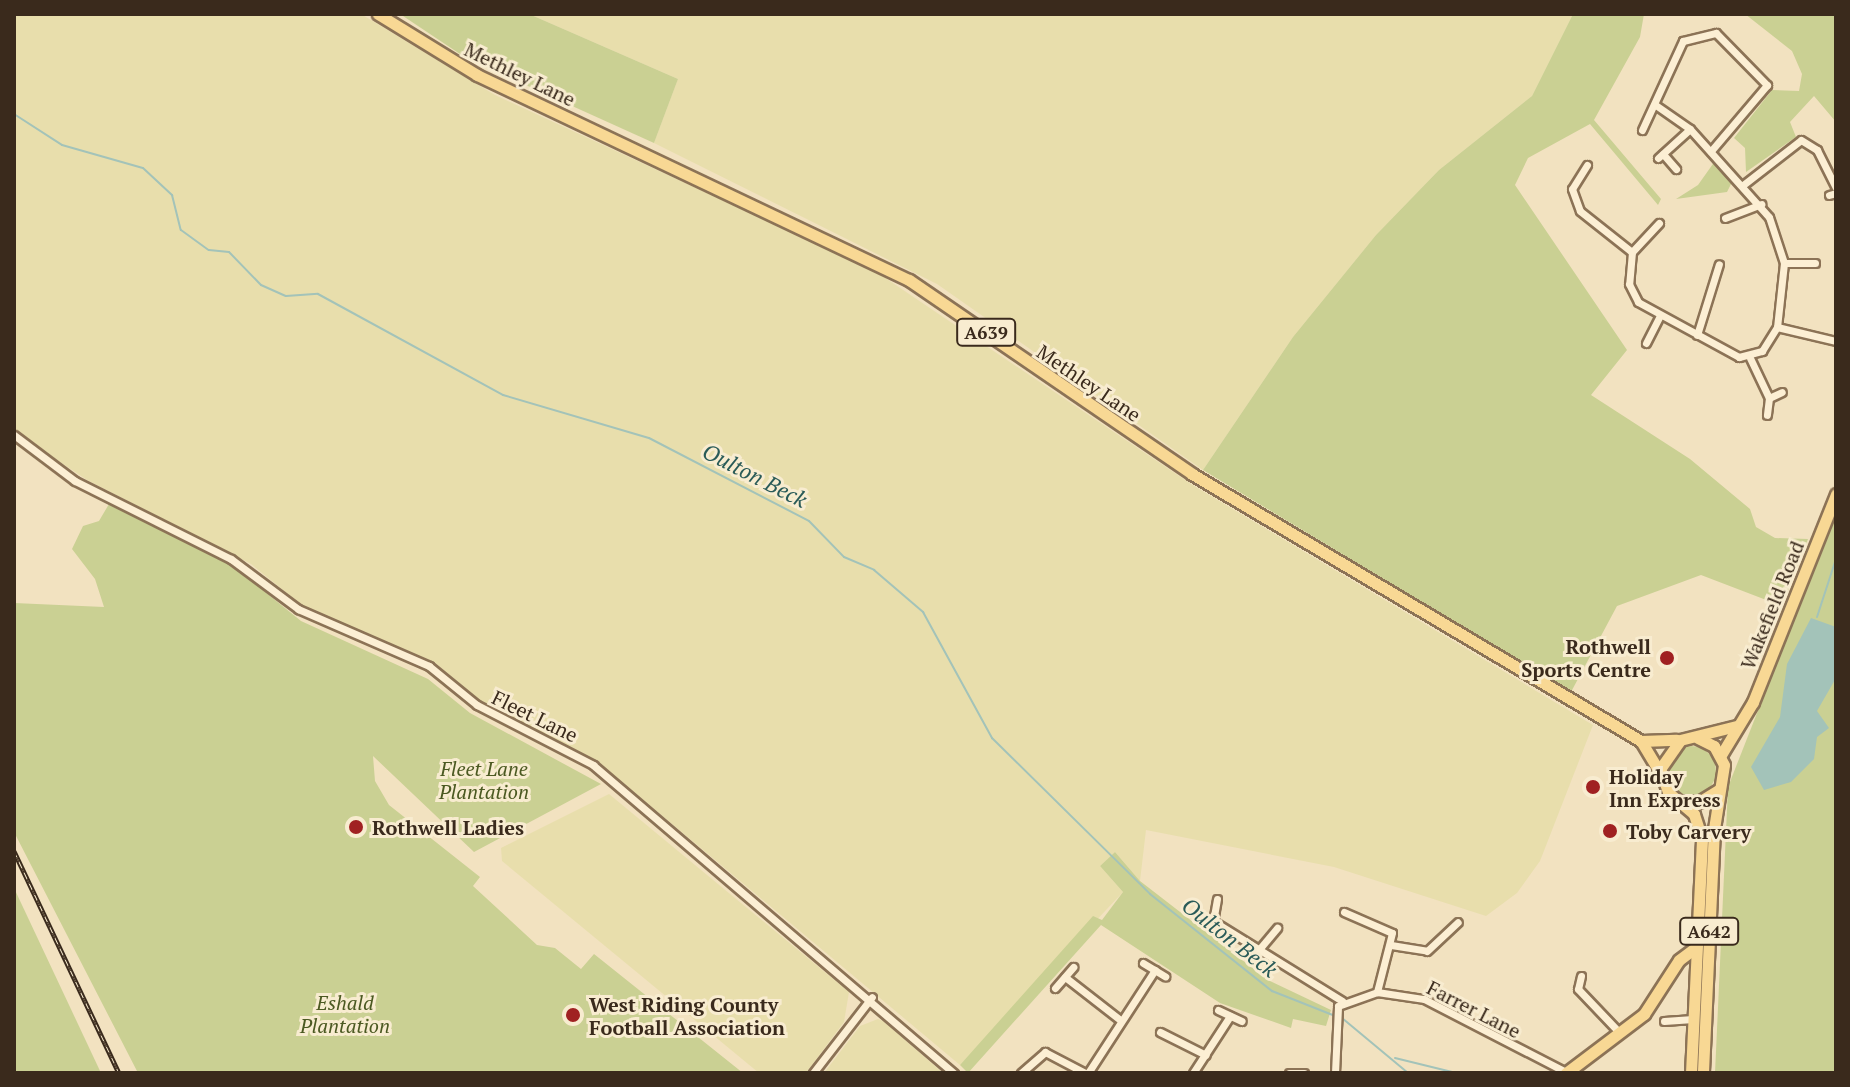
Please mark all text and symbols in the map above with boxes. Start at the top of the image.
street label: Methley Lane [461,37,579,111]
road number: A639 [956,318,1016,346]
street label: Methley Lane [1032,339,1146,427]
water label: Oulton Beck [698,437,812,513]
street label: Wakefield Road [1735,537,1809,673]
place label: Rothwell Sports Centre [1521,634,1651,681]
marker: Rothwell Sports Centre [1658,649,1676,667]
street label: Fleet Lane [488,685,582,747]
park label: Fleet Lane Plantation [439,757,529,804]
place label: Holiday Inn Express [1609,764,1720,811]
marker: Holiday Inn Express [1584,778,1602,796]
place label: Rothwell Ladies [372,815,524,839]
marker: Rothwell Ladies [347,818,365,836]
place label: Toby Carvery [1626,819,1751,843]
marker: Toby Carvery [1601,822,1619,840]
water label: Oulton Beck [1177,892,1283,982]
road number: A642 [1679,917,1739,945]
street label: Farrer Lane [1423,975,1525,1043]
park label: Eshald Plantation [300,991,390,1038]
place label: West Riding County Football Association [589,992,785,1039]
marker: West Riding County Football Association [564,1006,582,1024]

